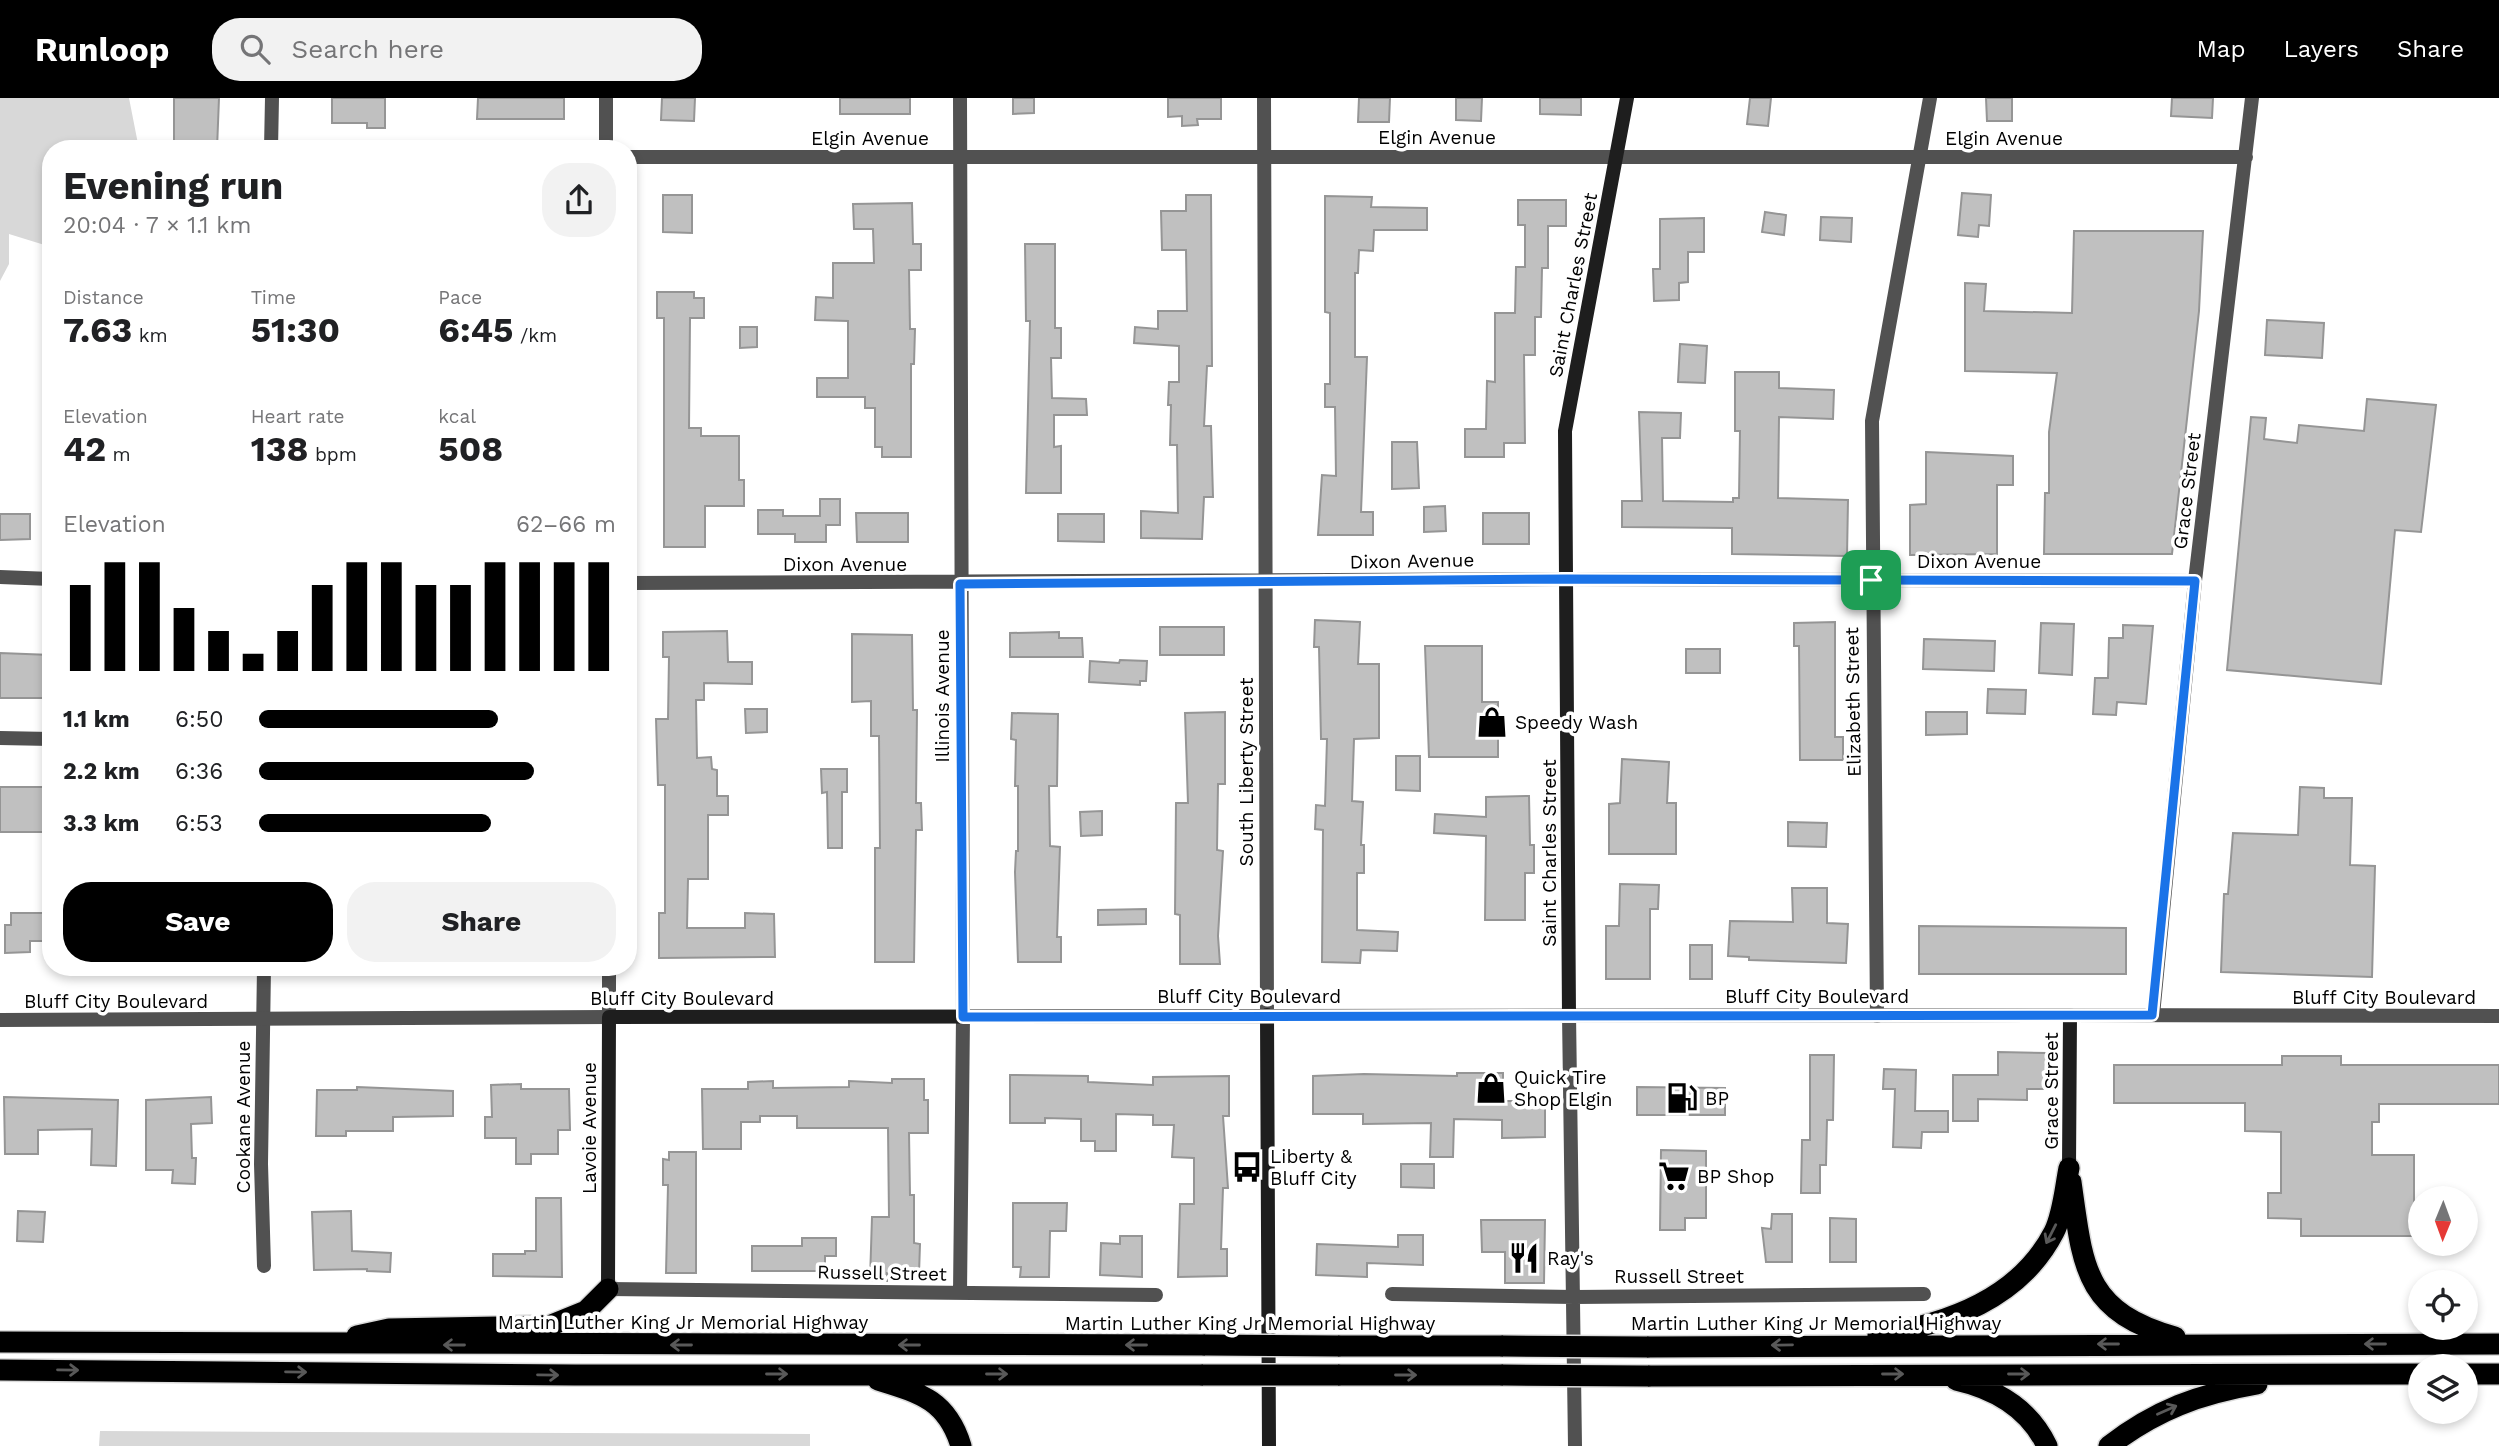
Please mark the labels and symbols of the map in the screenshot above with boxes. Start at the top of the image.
street label: Elgin Avenue [1378,126,1496,149]
street label: Elgin Avenue [811,127,929,150]
street label: Elgin Avenue [1945,127,2063,150]
street label: Saint Charles Street [1544,191,1602,379]
street label: Grace Street [2168,431,2206,551]
street label: Dixon Avenue [1350,548,1474,574]
pin [1841,550,1901,610]
street label: Dixon Avenue [1917,550,2041,573]
street label: Dixon Avenue [783,553,907,576]
street label: Elizabeth Street [1840,627,1866,777]
street label: Illinois Avenue [931,629,954,763]
street label: South Liberty Street [1235,677,1258,866]
shop icon: Speedy Wash [1475,705,1509,739]
place label: Speedy Wash [1515,711,1638,734]
street label: Saint Charles Street [1538,759,1561,947]
street label: Bluff City Boulevard [1157,985,1341,1008]
street label: Bluff City Boulevard [1725,985,1909,1008]
street label: Bluff City Boulevard [2292,986,2476,1009]
street label: Bluff City Boulevard [590,987,774,1010]
street label: Bluff City Boulevard [24,990,208,1013]
street label: Grace Street [2040,1032,2063,1150]
street label: Cookane Avenue [232,1041,255,1193]
street label: Lavoie Avenue [578,1062,601,1194]
place label: Quick Tire Shop Elgin [1514,1066,1613,1111]
shop icon: Quick Tire Shop Elgin [1474,1071,1508,1105]
fuel station icon: BP [1665,1081,1699,1115]
place label: BP [1705,1087,1729,1110]
place label: Liberty & Bluff City [1270,1145,1357,1190]
bus stop icon: Liberty & Bluff City [1230,1150,1264,1184]
supermarket icon: BP Shop [1657,1159,1691,1193]
place label: BP Shop [1697,1165,1774,1188]
north arrow [2408,1186,2478,1256]
one-way arrow [2044,1223,2058,1243]
restaurant icon: Ray's [1507,1241,1541,1275]
place label: Ray's [1547,1247,1594,1270]
street label: Russell Street [817,1260,947,1286]
street label: Russell Street [1614,1265,1744,1288]
street label: Martin Luther King Jr Memorial Highway [498,1311,869,1334]
street label: Martin Luther King Jr Memorial Highway [1065,1312,1436,1335]
street label: Martin Luther King Jr Memorial Highway [1631,1312,2002,1335]
one-way arrow [2097,1337,2120,1351]
one-way arrow [2364,1337,2387,1351]
one-way arrow [443,1338,466,1352]
one-way arrow [670,1338,693,1352]
one-way arrow [898,1338,921,1352]
one-way arrow [1125,1338,1148,1352]
one-way arrow [1771,1338,1794,1352]
one-way arrow [56,1363,79,1377]
one-way arrow [284,1366,307,1379]
one-way arrow [765,1367,788,1381]
one-way arrow [985,1367,1008,1381]
one-way arrow [1881,1367,1904,1380]
one-way arrow [2007,1367,2030,1381]
one-way arrow [536,1368,559,1382]
one-way arrow [1394,1368,1417,1382]
one-way arrow [2155,1403,2177,1416]

